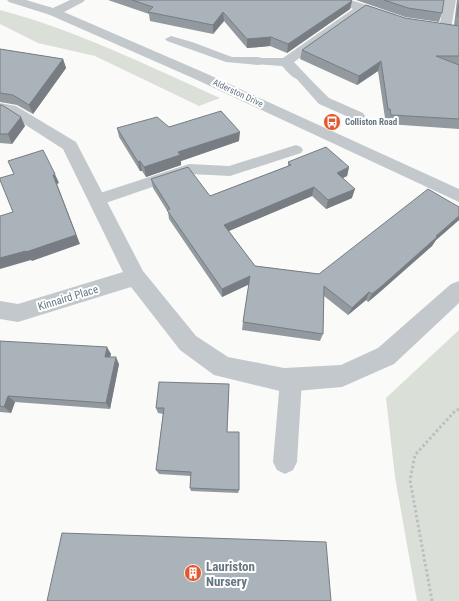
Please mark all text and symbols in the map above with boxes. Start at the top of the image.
street label: Alderston Drive [211,77,265,109]
bus stop icon: Colliston Road [322,112,342,132]
place label: Colliston Road [345,117,397,127]
street label: Kinnaird Place [36,283,100,313]
place label: Lauriston Nursery [206,559,255,589]
building icon: Lauriston Nursery [183,563,203,583]

